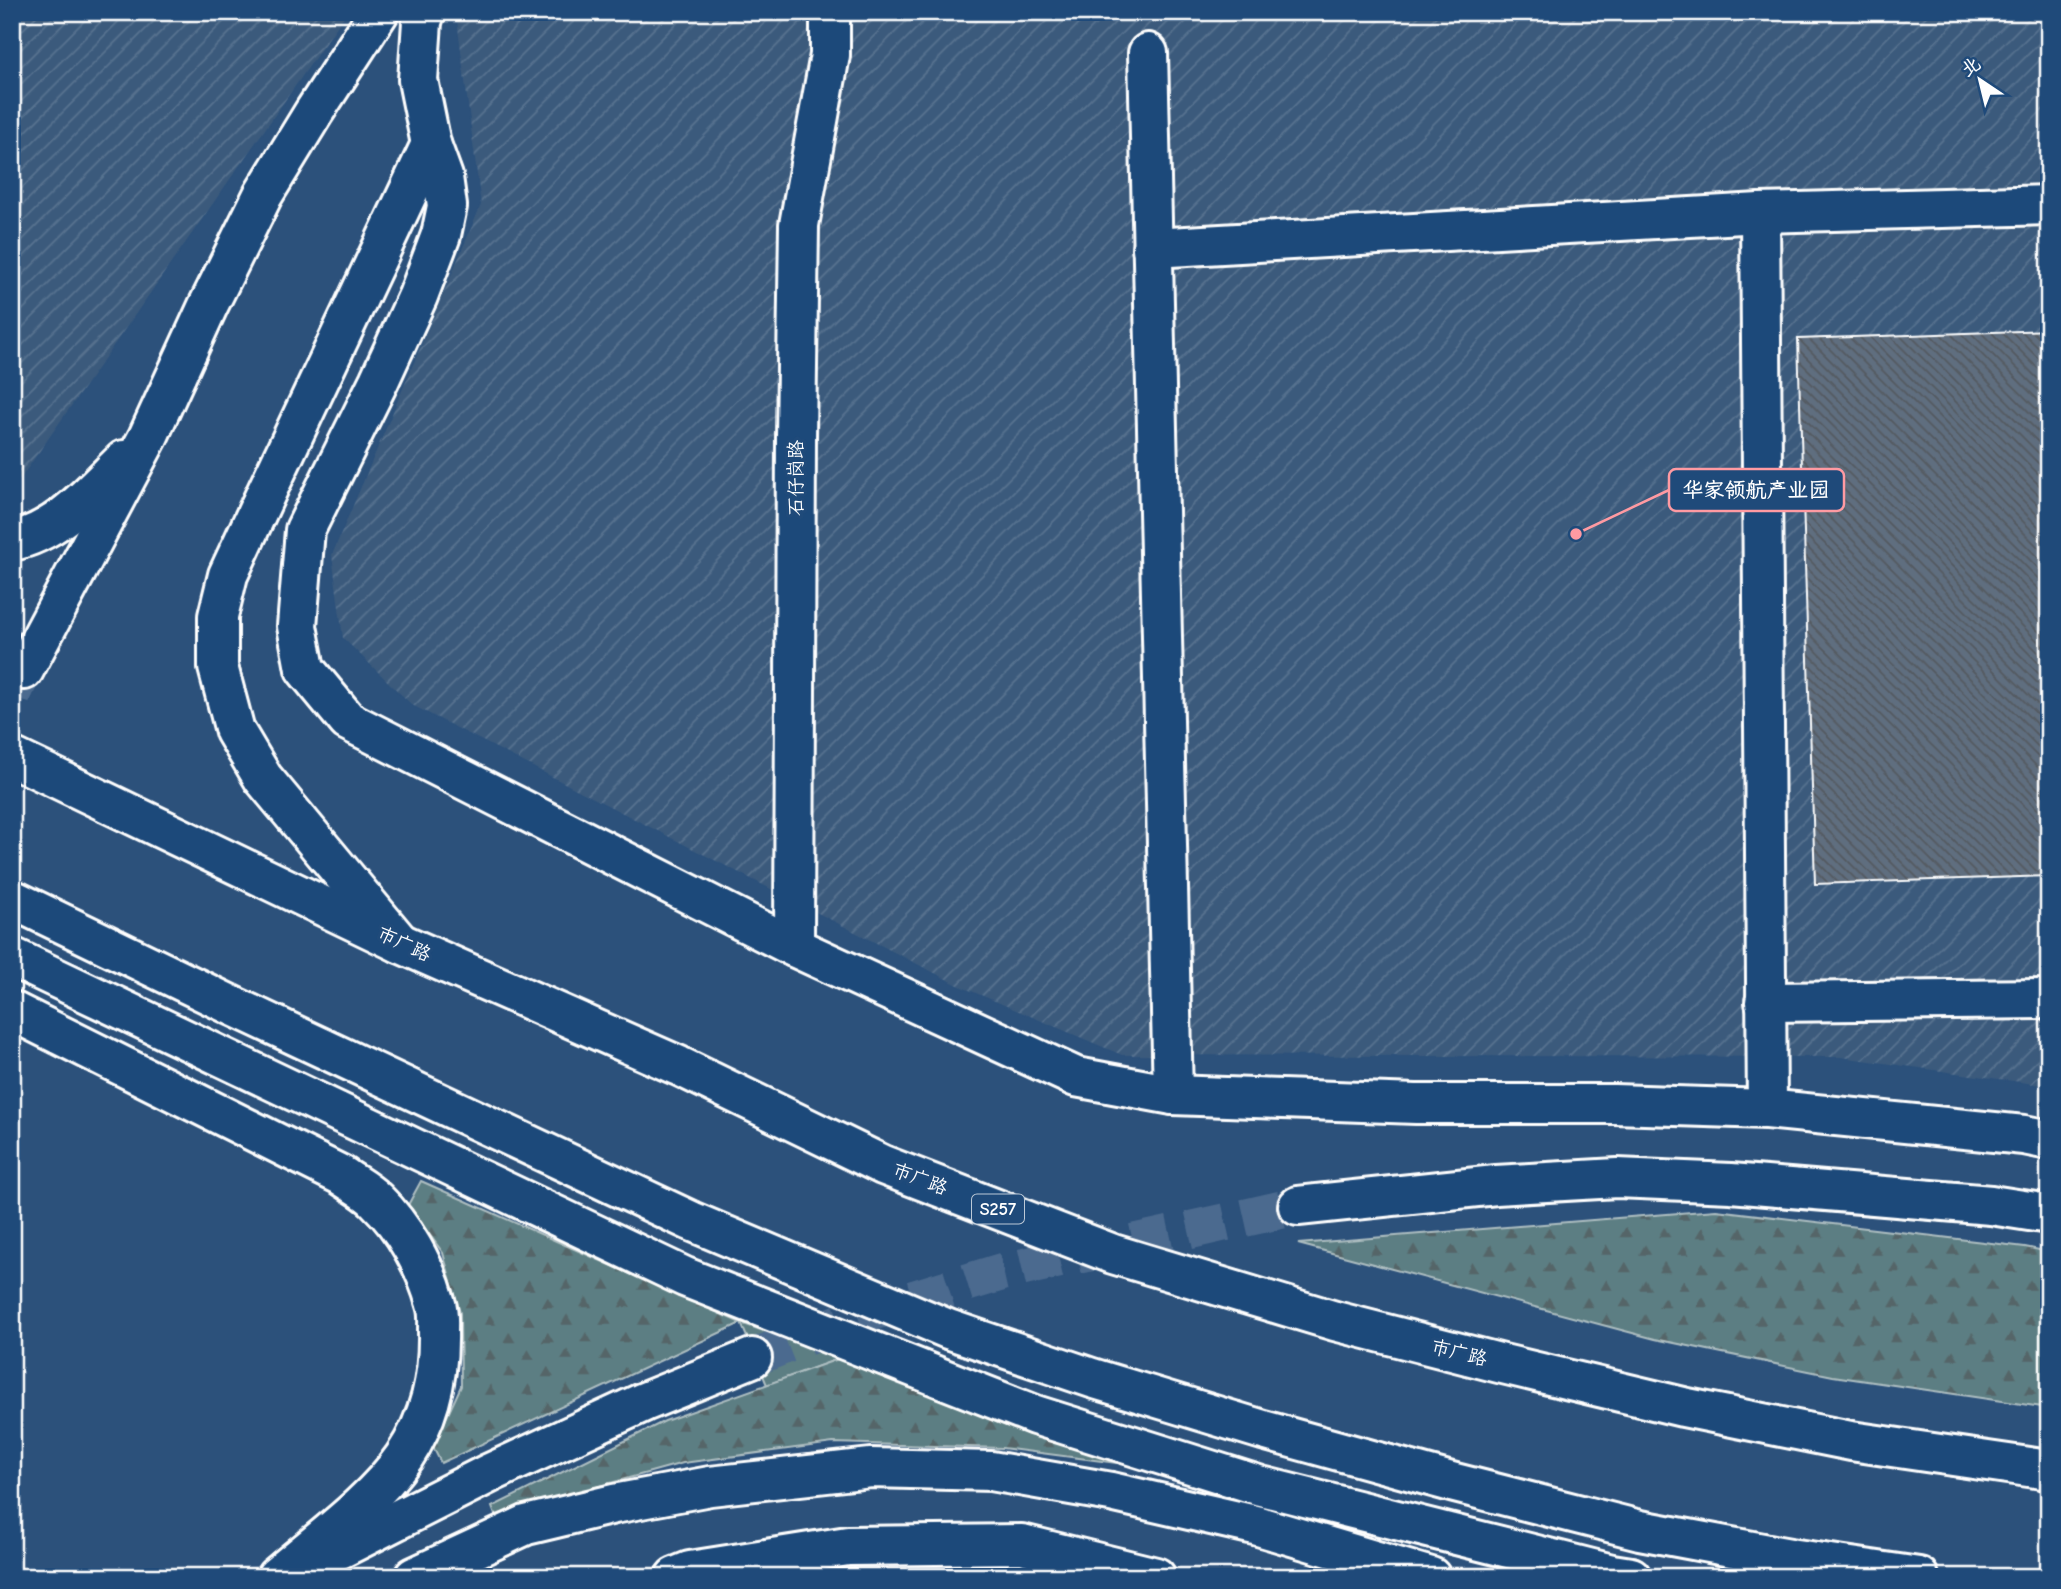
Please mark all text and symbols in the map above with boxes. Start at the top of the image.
north arrow [1946,46,2016,116]
text: 北 [1957,52,1985,81]
street label: 石仔岗路 [785,440,807,516]
callout: 华家领航产业园 [1669,469,1844,511]
text: 华家领航产业园 [1683,478,1830,502]
street label: 市广路 [374,922,434,966]
street label: 市广路 [889,1159,951,1199]
road number: S257 [972,1194,1024,1224]
street label: 市广路 [1429,1335,1489,1371]

